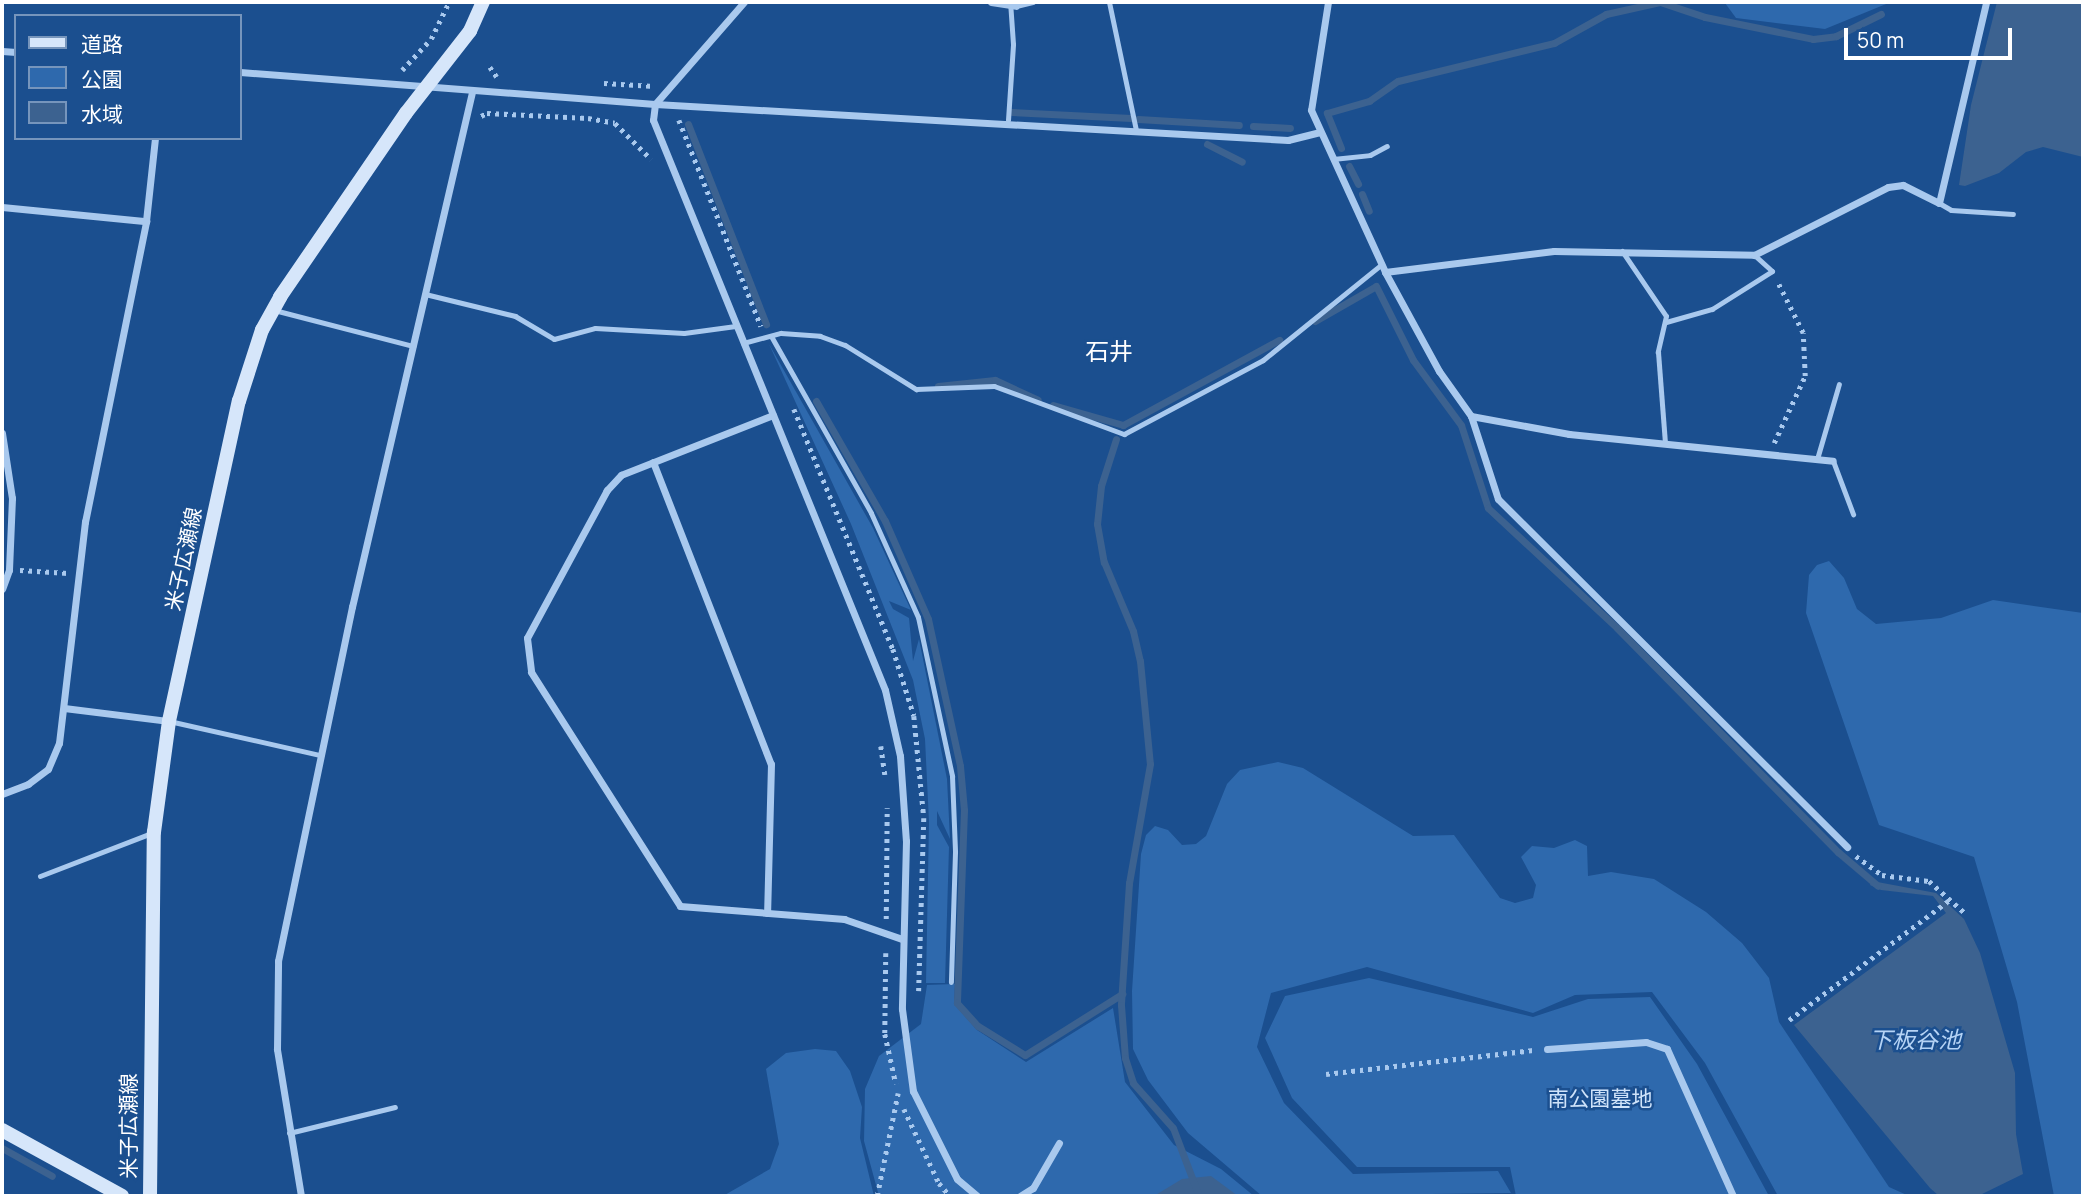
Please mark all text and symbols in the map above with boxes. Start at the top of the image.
legend [14,14,242,140]
scale bar [1847,14,2015,58]
text: 50 m [1857,26,1904,54]
text: 道路 [81,30,123,58]
text: 公園 [81,65,123,93]
text: 水域 [81,100,123,128]
district label: 石井 [1085,337,1133,365]
street label: 米子広瀬線 [160,505,206,613]
water label: 下板谷池 [1869,1025,1961,1053]
street label: 米子広瀬線 [115,1074,141,1178]
park label: 南公園墓地 [1548,1085,1652,1111]

